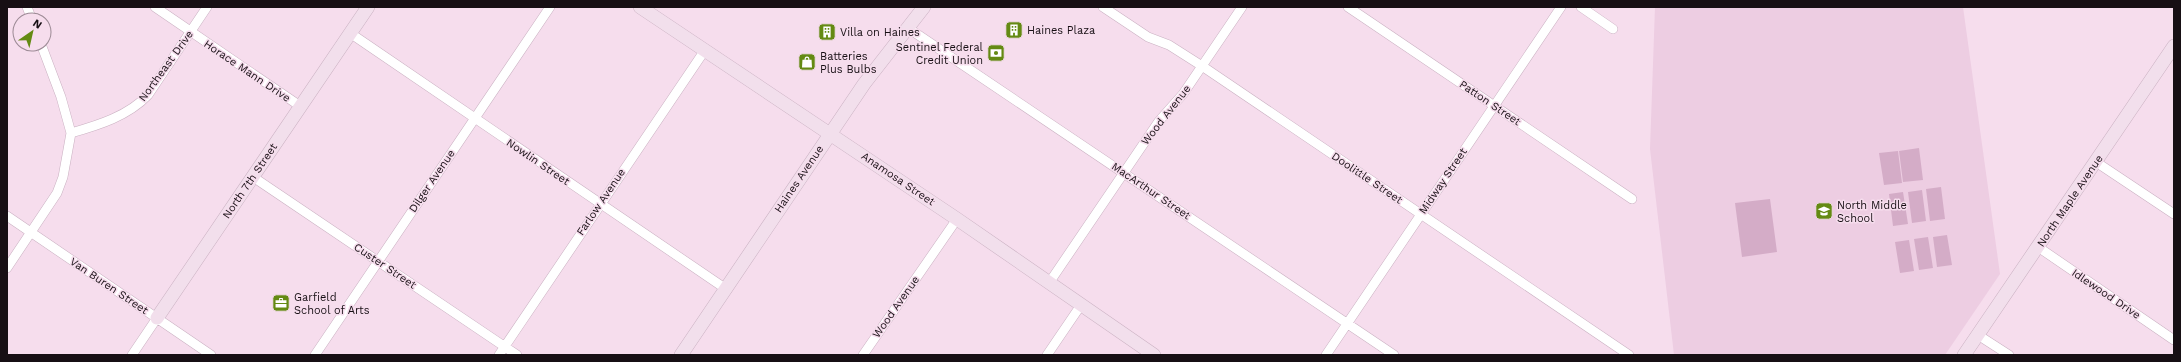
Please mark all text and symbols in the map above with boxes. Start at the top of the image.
north arrow [12,12,52,52]
text: N [30,16,44,32]
building icon: Haines Plaza [1004,20,1024,40]
building icon: Villa on Haines [817,22,837,42]
place label: Haines Plaza [1027,24,1095,37]
place label: Villa on Haines [840,26,920,39]
street label: Northeast Drive [136,28,196,104]
street label: Horace Mann Drive [201,37,293,105]
place label: Sentinel Federal Credit Union [896,41,984,67]
bank icon: Sentinel Federal Credit Union [986,43,1006,63]
place label: Batteries Plus Bulbs [820,50,877,76]
shop icon: Batteries Plus Bulbs [797,52,817,72]
street label: Patton Street [1457,78,1524,129]
street label: Wood Avenue [1139,82,1193,148]
street label: Nowlin Street [504,136,572,188]
street label: North 7th Street [220,141,280,221]
street label: Haines Avenue [772,143,826,215]
street label: Midway Street [1416,145,1470,216]
street label: Dilger Avenue [406,147,458,215]
street label: Anamosa Street [859,150,938,209]
street label: Doolittle Street [1329,150,1405,207]
street label: North Maple Avenue [2034,152,2106,250]
street label: MacArthur Street [1109,160,1193,222]
street label: Farlow Avenue [574,166,628,238]
place label: North Middle School [1837,199,1907,225]
school or university icon: North Middle School [1814,201,1834,221]
street label: Custer Street [351,240,419,292]
street label: Van Buren Street [67,255,151,317]
street label: Idlewood Drive [2069,266,2143,322]
street label: Wood Avenue [870,274,922,340]
place label: Garfield School of Arts [294,291,370,317]
office icon: Garfield School of Arts [271,293,291,313]

